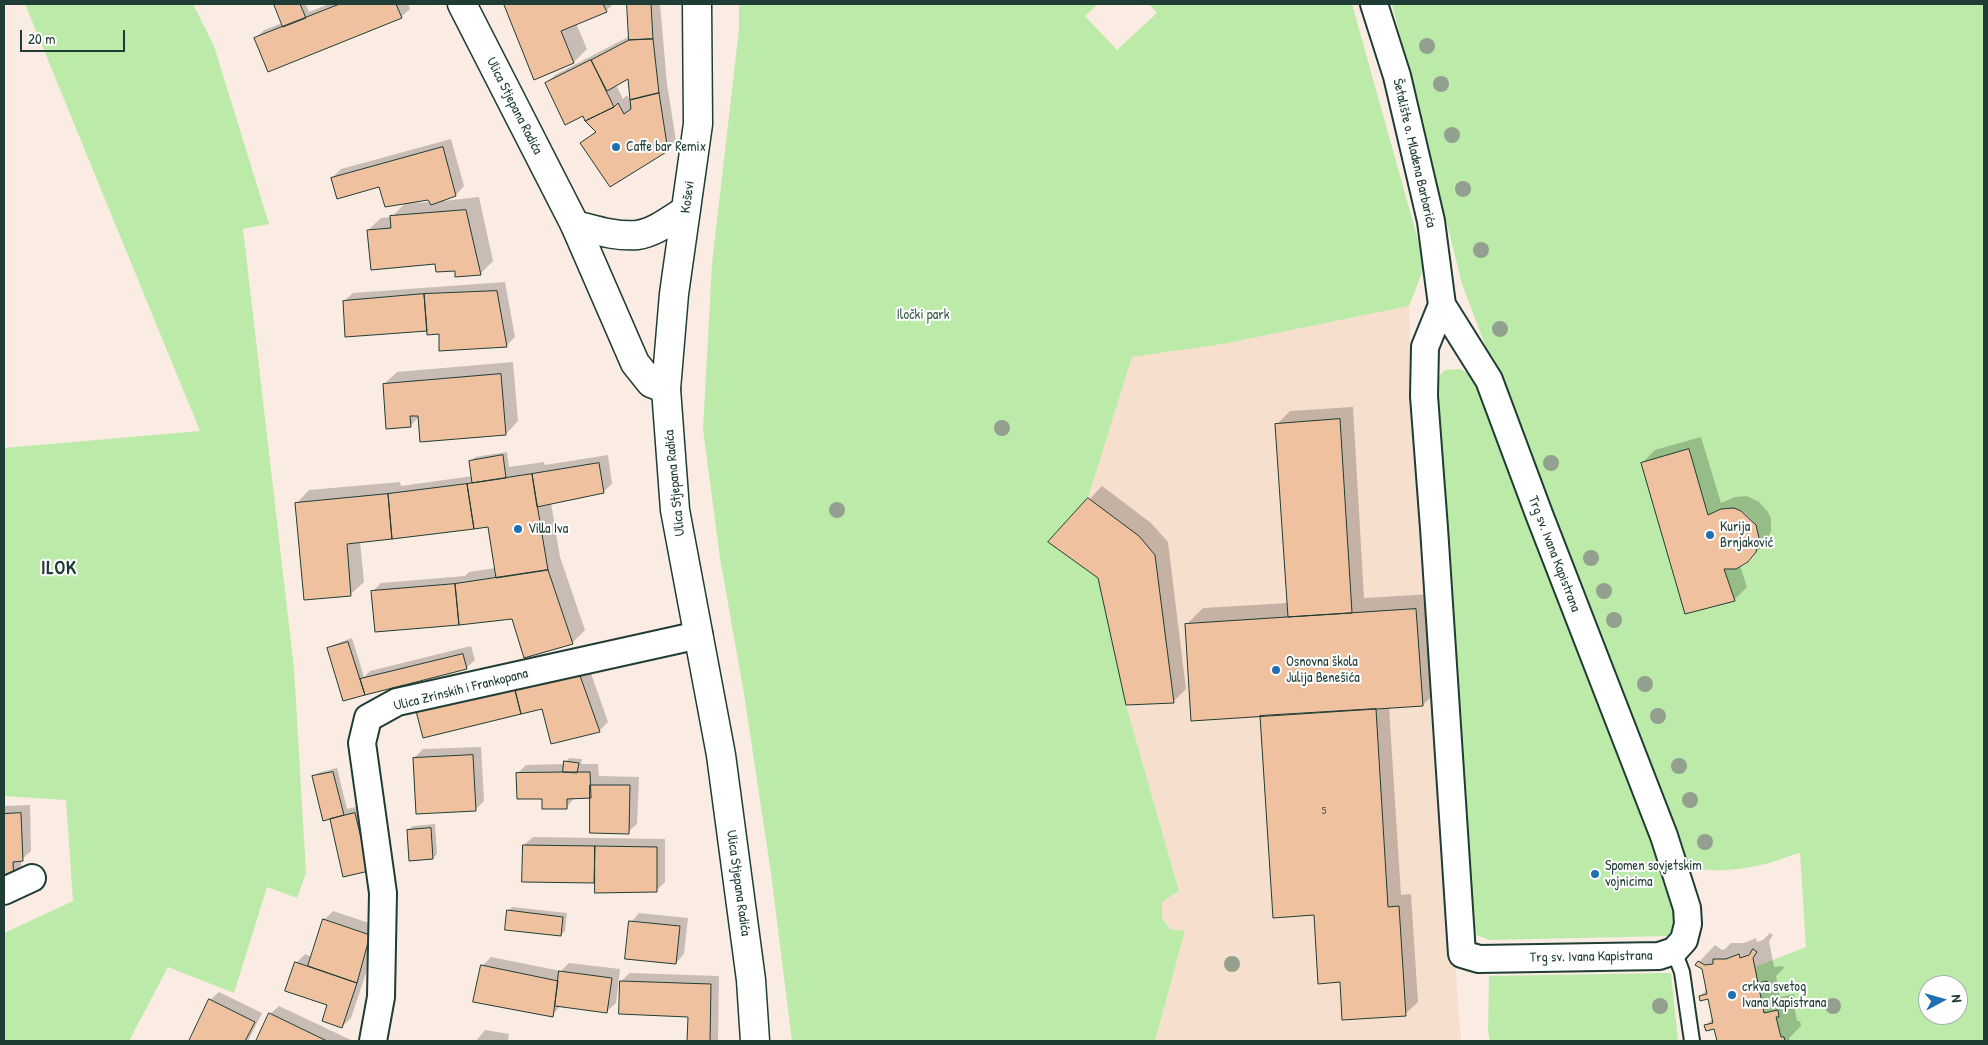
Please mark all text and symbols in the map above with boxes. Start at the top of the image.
scale bar [22,20,128,52]
text: 20 m [28,28,55,49]
street label: Ulica Stjepana Radića [482,55,546,157]
street label: Šetalište o. Mladena Barbarića [1389,77,1439,229]
place label: Caffe bar Remix [626,139,706,155]
marker: Caffe bar Remix [610,141,622,153]
street label: Koševi [677,180,699,214]
park label: Iločki park [897,307,949,323]
street label: Ulica Stjepana Radića [661,429,689,537]
street label: Trg sv. Ivana Kapistrana [1524,494,1584,614]
place label: Kurija Brnjaković [1720,519,1773,552]
place label: Villa Iva [528,521,568,537]
marker: Villa Iva [512,523,524,535]
marker: Kurija Brnjaković [1704,529,1716,541]
district label: ILOK [40,558,78,580]
place label: Osnovna škola Julija Benešića [1286,654,1360,686]
marker: Osnovna škola Julija Benešića [1270,664,1282,676]
street label: Ulica Zrinskih i Frankopana [392,665,530,715]
house number: 5 [1322,804,1326,818]
street label: Ulica Stjepana Radića [722,829,754,937]
place label: Spomen sovjetskim vojnicima [1605,858,1702,890]
marker: Spomen sovjetskim vojnicima [1589,868,1601,880]
street label: Trg sv. Ivana Kapistrana [1529,948,1653,966]
north arrow [1918,975,1968,1025]
place label: crkva svetog Ivana Kapistrana [1742,979,1826,1012]
marker: crkva svetog Ivana Kapistrana [1726,989,1738,1001]
text: N [1948,994,1967,1003]

